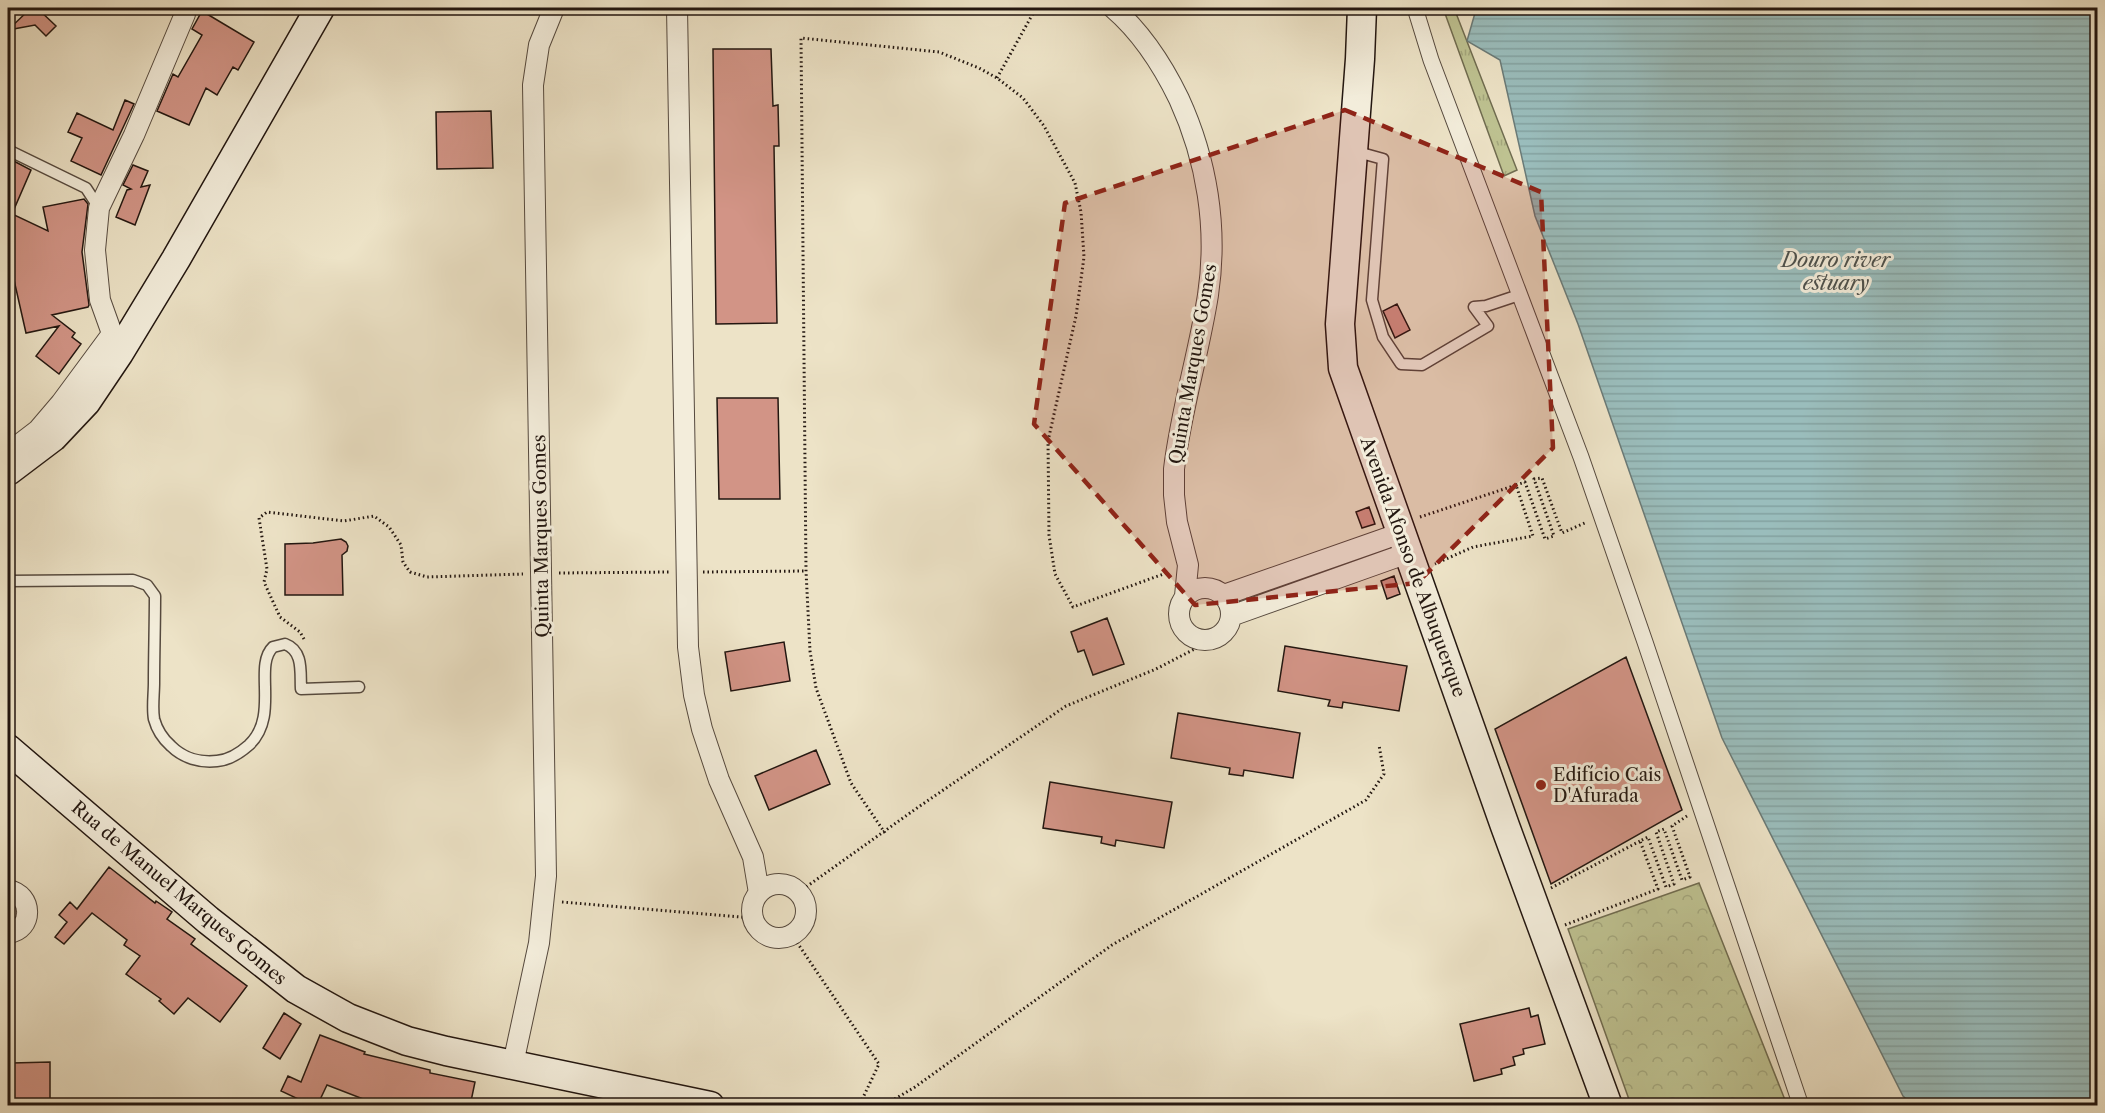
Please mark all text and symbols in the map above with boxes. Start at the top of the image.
water label: Douro river estuary [1780,248,1892,295]
street label: Quinta Marques Gomes [1165,262,1221,466]
street label: Avenida Afonso de Albuquerque [1355,433,1470,700]
street label: Quinta Marques Gomes [528,434,554,638]
place label: Edifício Cais D'Afurada [1553,764,1661,807]
marker: Edifício Cais D'Afurada [1534,778,1548,792]
street label: Rua de Manuel Marques Gomes [67,796,291,990]

